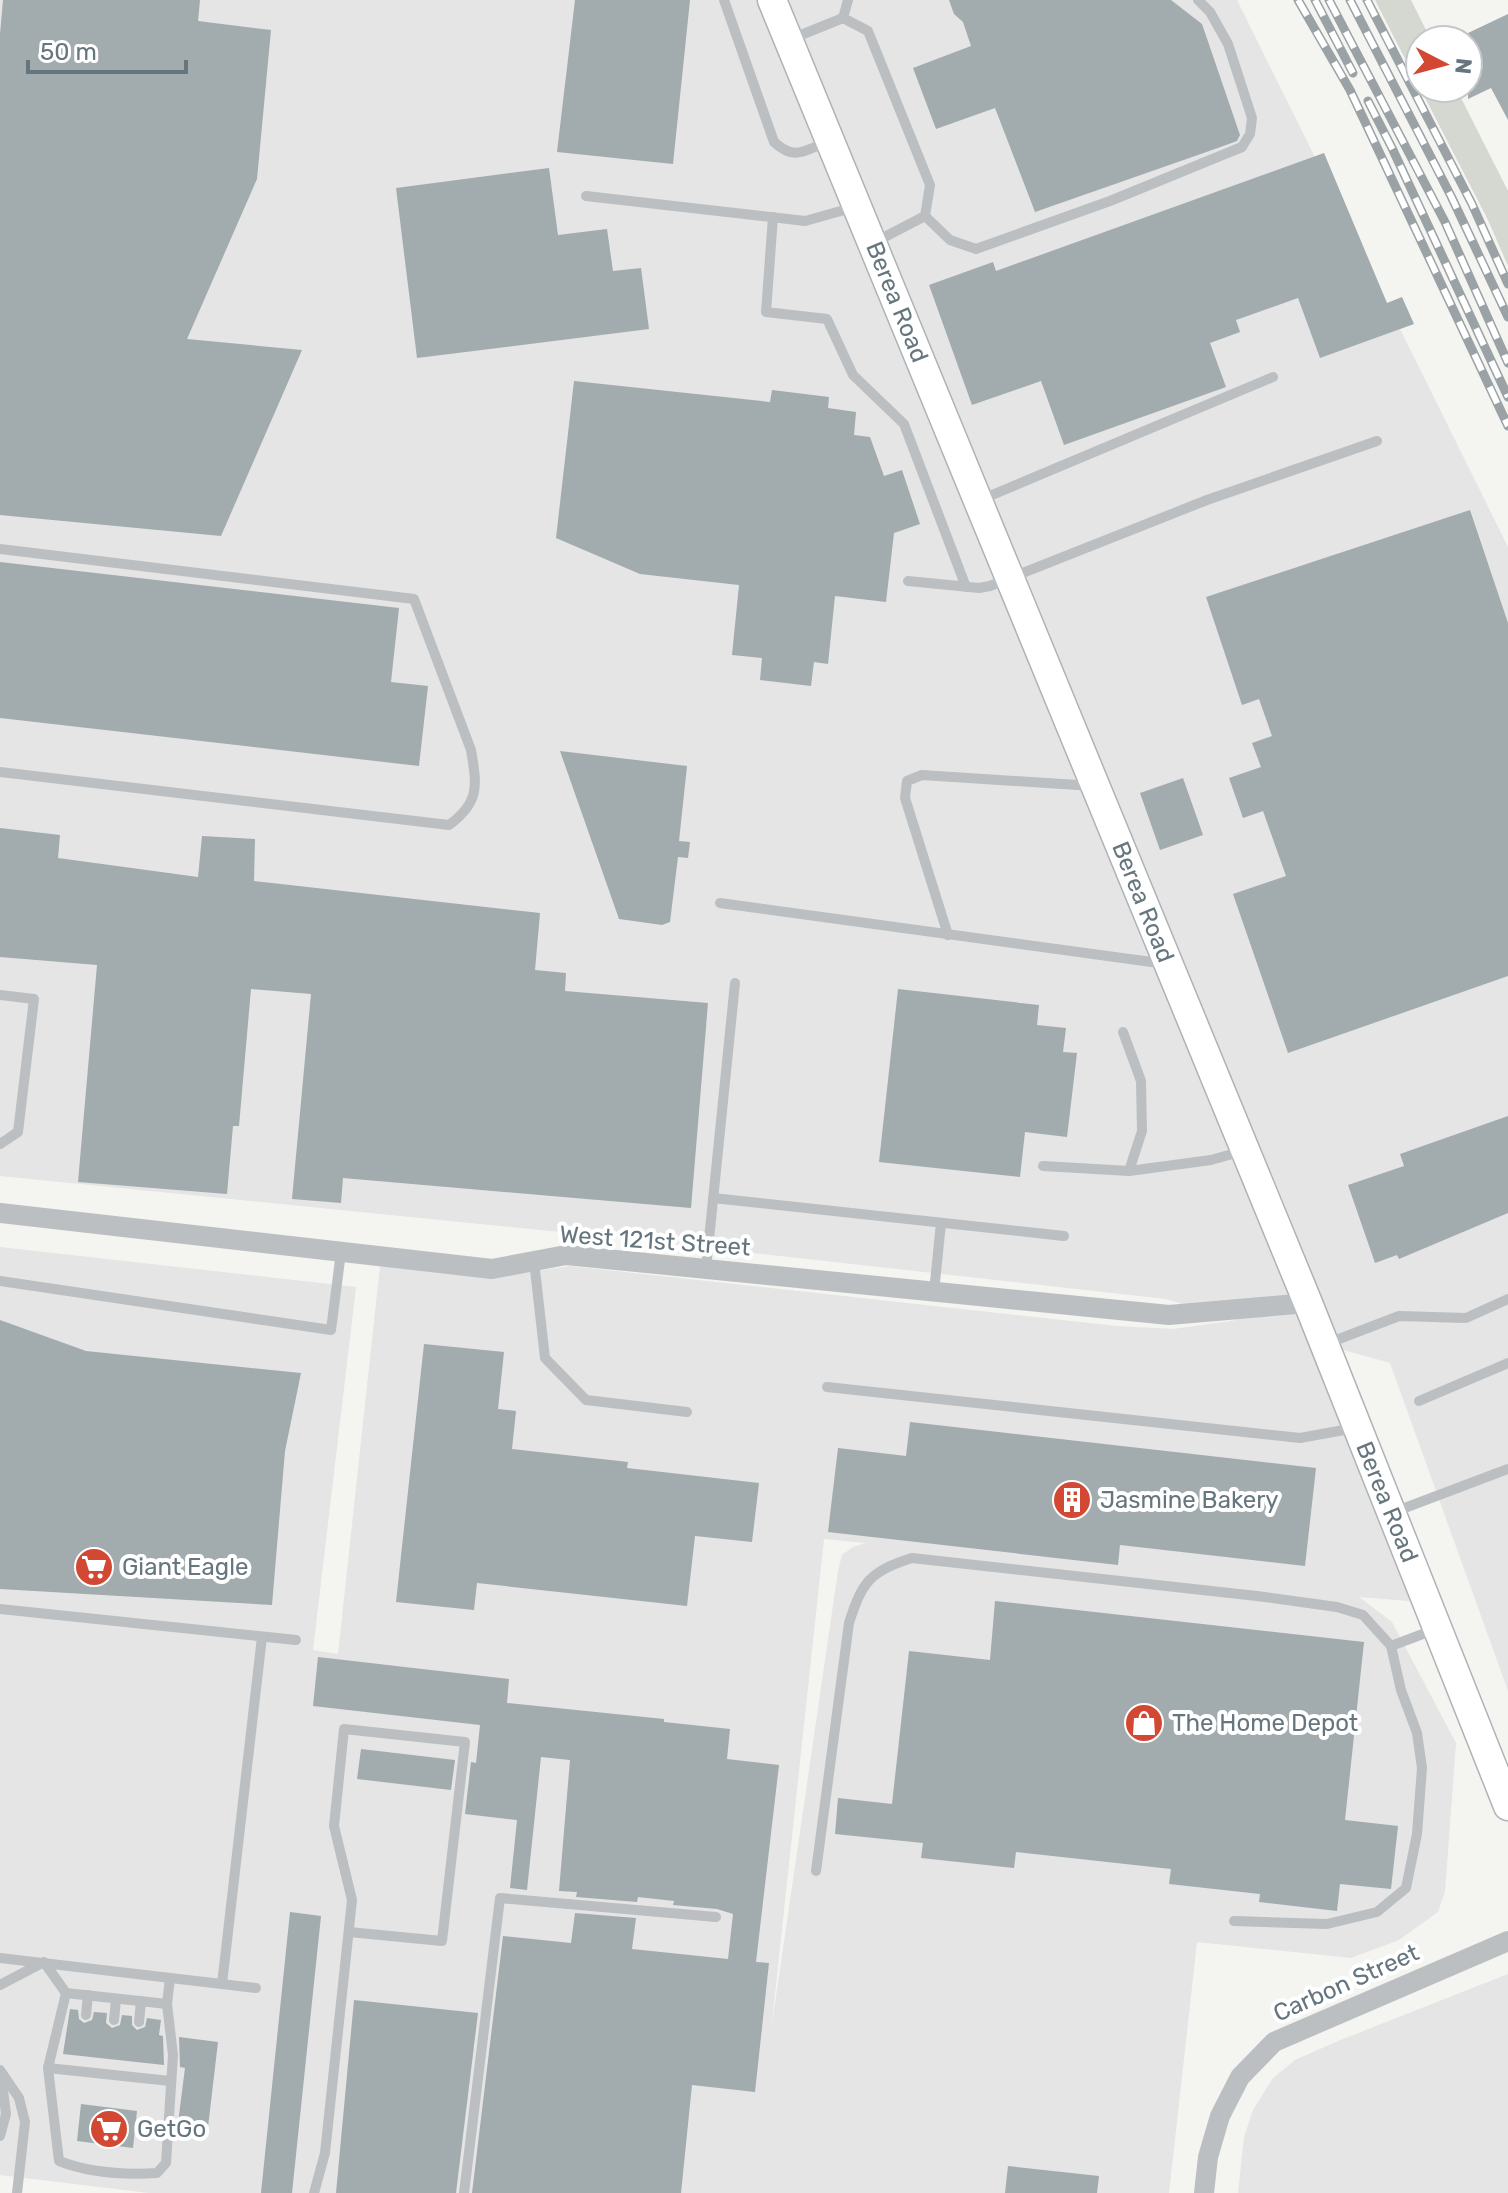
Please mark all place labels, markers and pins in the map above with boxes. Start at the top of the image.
building icon: Jasmine Bakery [1051,1479,1093,1521]
place label: Jasmine Bakery [1100,1486,1279,1514]
supermarket icon: Giant Eagle [73,1546,115,1588]
place label: Giant Eagle [122,1553,248,1581]
shop icon: The Home Depot [1123,1702,1165,1744]
place label: The Home Depot [1172,1709,1358,1737]
supermarket icon: GetGo [88,2108,130,2150]
place label: GetGo [137,2115,206,2143]

